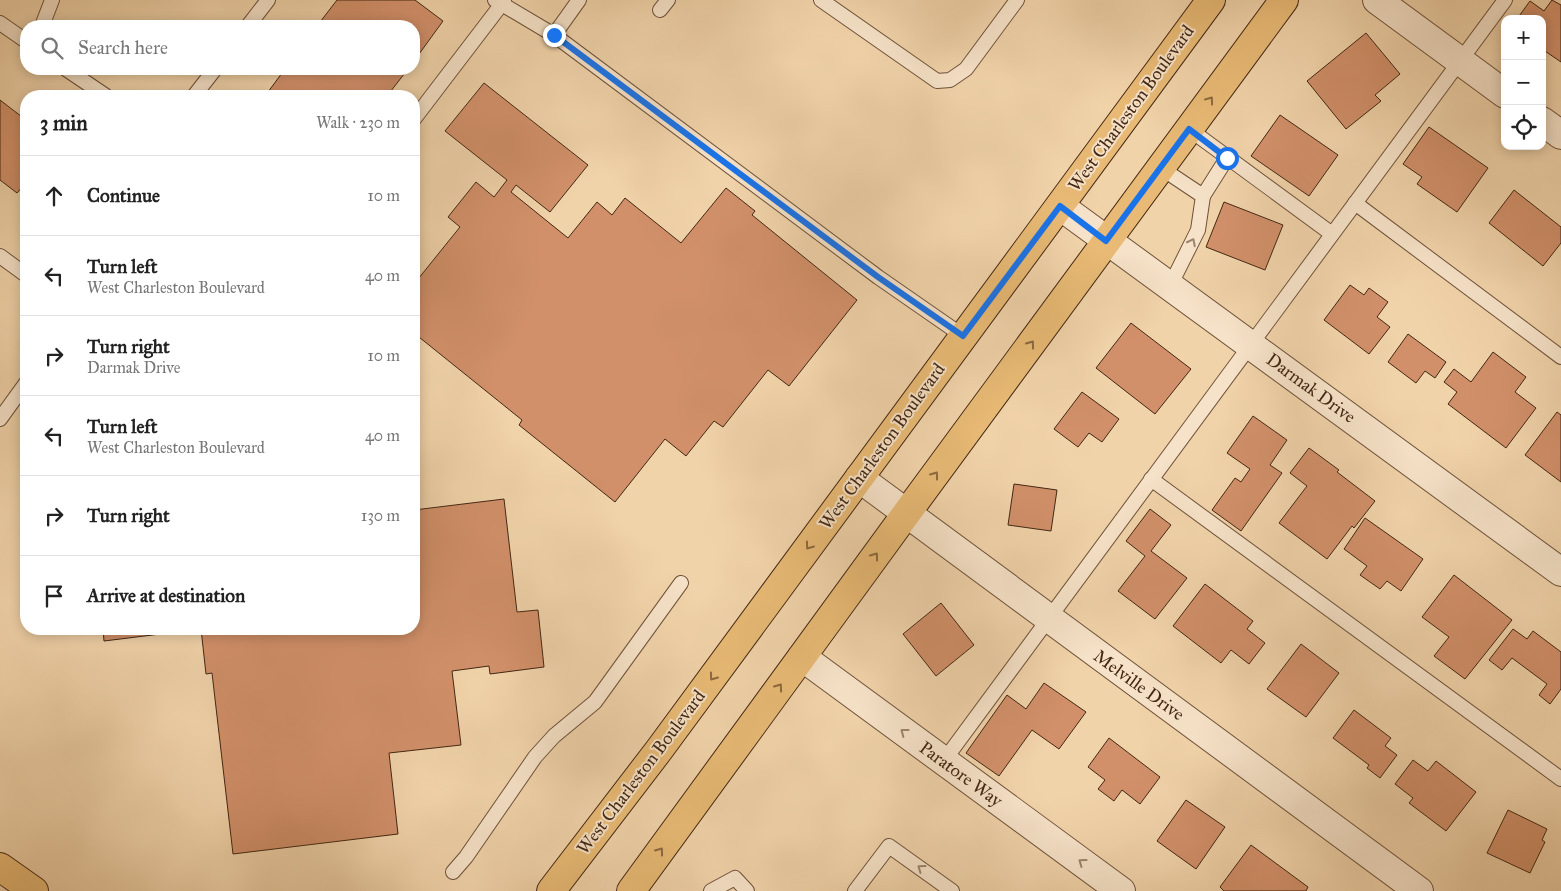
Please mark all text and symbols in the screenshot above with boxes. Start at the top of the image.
map controls [1501,15,1546,150]
button: + [1501,15,1546,60]
search box [20,20,420,75]
street label: West Charleston Boulevard [1063,21,1199,195]
route end [543,24,566,47]
icon: search [38,34,66,62]
text: Search here [78,36,168,59]
button: − [1501,60,1546,105]
one-way arrow [1204,96,1213,106]
button: locate [1501,105,1546,150]
text: 3 min [40,110,88,136]
text: Walk · 230 m [316,113,400,132]
route start [1216,147,1239,170]
icon: ahead [40,182,68,210]
text: Continue [87,184,160,207]
text: 10 m [368,186,400,205]
one-way arrow [1186,238,1196,247]
text: Turn left [87,255,157,278]
icon: left [40,262,68,290]
text: 40 m [365,266,400,285]
text: West Charleston Boulevard [87,278,265,297]
text: Turn right [87,335,170,358]
one-way arrow [1025,340,1034,350]
icon: right [40,342,68,370]
text: 10 m [368,346,400,365]
street label: Darmak Drive [1262,348,1360,428]
text: Darmak Drive [87,358,180,377]
street label: West Charleston Boulevard [814,359,950,533]
text: Turn left [87,415,157,438]
icon: left [40,422,68,450]
text: 40 m [365,426,400,445]
text: West Charleston Boulevard [87,438,265,457]
one-way arrow [929,472,937,481]
icon: right [40,502,68,530]
text: Turn right [87,504,170,527]
text: 130 m [361,506,400,525]
one-way arrow [806,540,815,550]
one-way arrow [869,552,878,562]
icon: arrive [40,582,68,610]
text: Arrive at destination [87,584,245,607]
street label: Melville Drive [1089,645,1189,725]
one-way arrow [710,671,719,681]
one-way arrow [773,683,782,693]
street label: West Charleston Boulevard [572,685,710,859]
one-way arrow [901,730,910,738]
street label: Paratore Way [915,736,1007,812]
one-way arrow [654,848,663,857]
one-way arrow [1079,860,1088,868]
one-way arrow [918,866,927,874]

